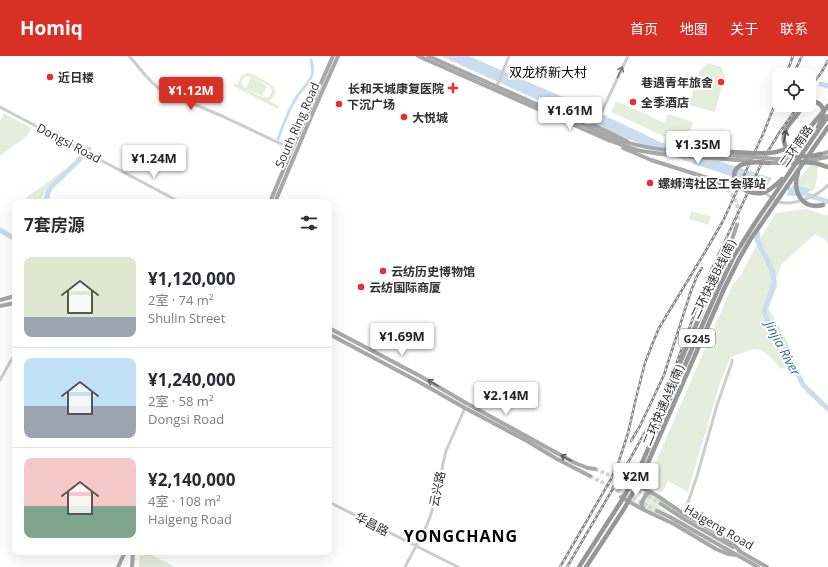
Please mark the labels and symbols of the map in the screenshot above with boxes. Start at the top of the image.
district label: 双龙桥新大村 [509,63,587,81]
one-way arrow [617,66,625,78]
place label: 近日楼 [58,69,94,86]
marker: 近日楼 [45,72,55,82]
place label: 巷遇青年旅舍 [641,74,713,91]
pin: ¥1.12M [158,77,224,111]
marker: 巷遇青年旅舍 [716,77,726,87]
street label: South Ring Road [271,80,323,170]
place label: 长和天城康复医院 [348,80,444,97]
marker: 长和天城康复医院 [447,82,459,94]
place label: 全季酒店 [641,94,689,111]
place label: 下沉广场 [347,96,395,113]
pin: ¥1.61M [537,97,603,131]
marker: 全季酒店 [628,97,638,107]
marker: 下沉广场 [334,99,344,109]
place label: 大悦城 [412,109,448,126]
marker: 大悦城 [399,112,409,122]
street label: Dongsi Road [34,119,104,167]
street label: 二环南路 [775,121,817,171]
one-way arrow [781,129,789,142]
pin: ¥1.35M [665,131,731,165]
pin: ¥1.24M [121,145,187,179]
place label: 螺蛳湾社区工会驿站 [658,175,766,192]
marker: 螺蛳湾社区工会驿站 [645,178,655,188]
street label: 二环快速B线(南) [686,236,740,322]
place label: 云纺历史博物馆 [391,263,475,280]
marker: 云纺历史博物馆 [378,266,388,276]
place label: 云纺国际商厦 [369,279,441,296]
marker: 云纺国际商厦 [356,282,366,292]
water label: Jinjia River [760,315,805,379]
pin: ¥1.69M [369,323,435,357]
road number: G245 [679,329,715,347]
street label: 二环快速A线(南) [638,361,688,448]
one-way arrow [427,379,439,387]
pin: ¥2.14M [473,382,539,416]
one-way arrow [560,453,572,461]
pin: ¥2M [617,463,655,497]
street label: 云兴路 [425,470,449,508]
street label: Haigeng Road [681,500,757,554]
street label: 华昌路 [352,508,392,540]
district label: YONGCHANG [404,525,518,547]

